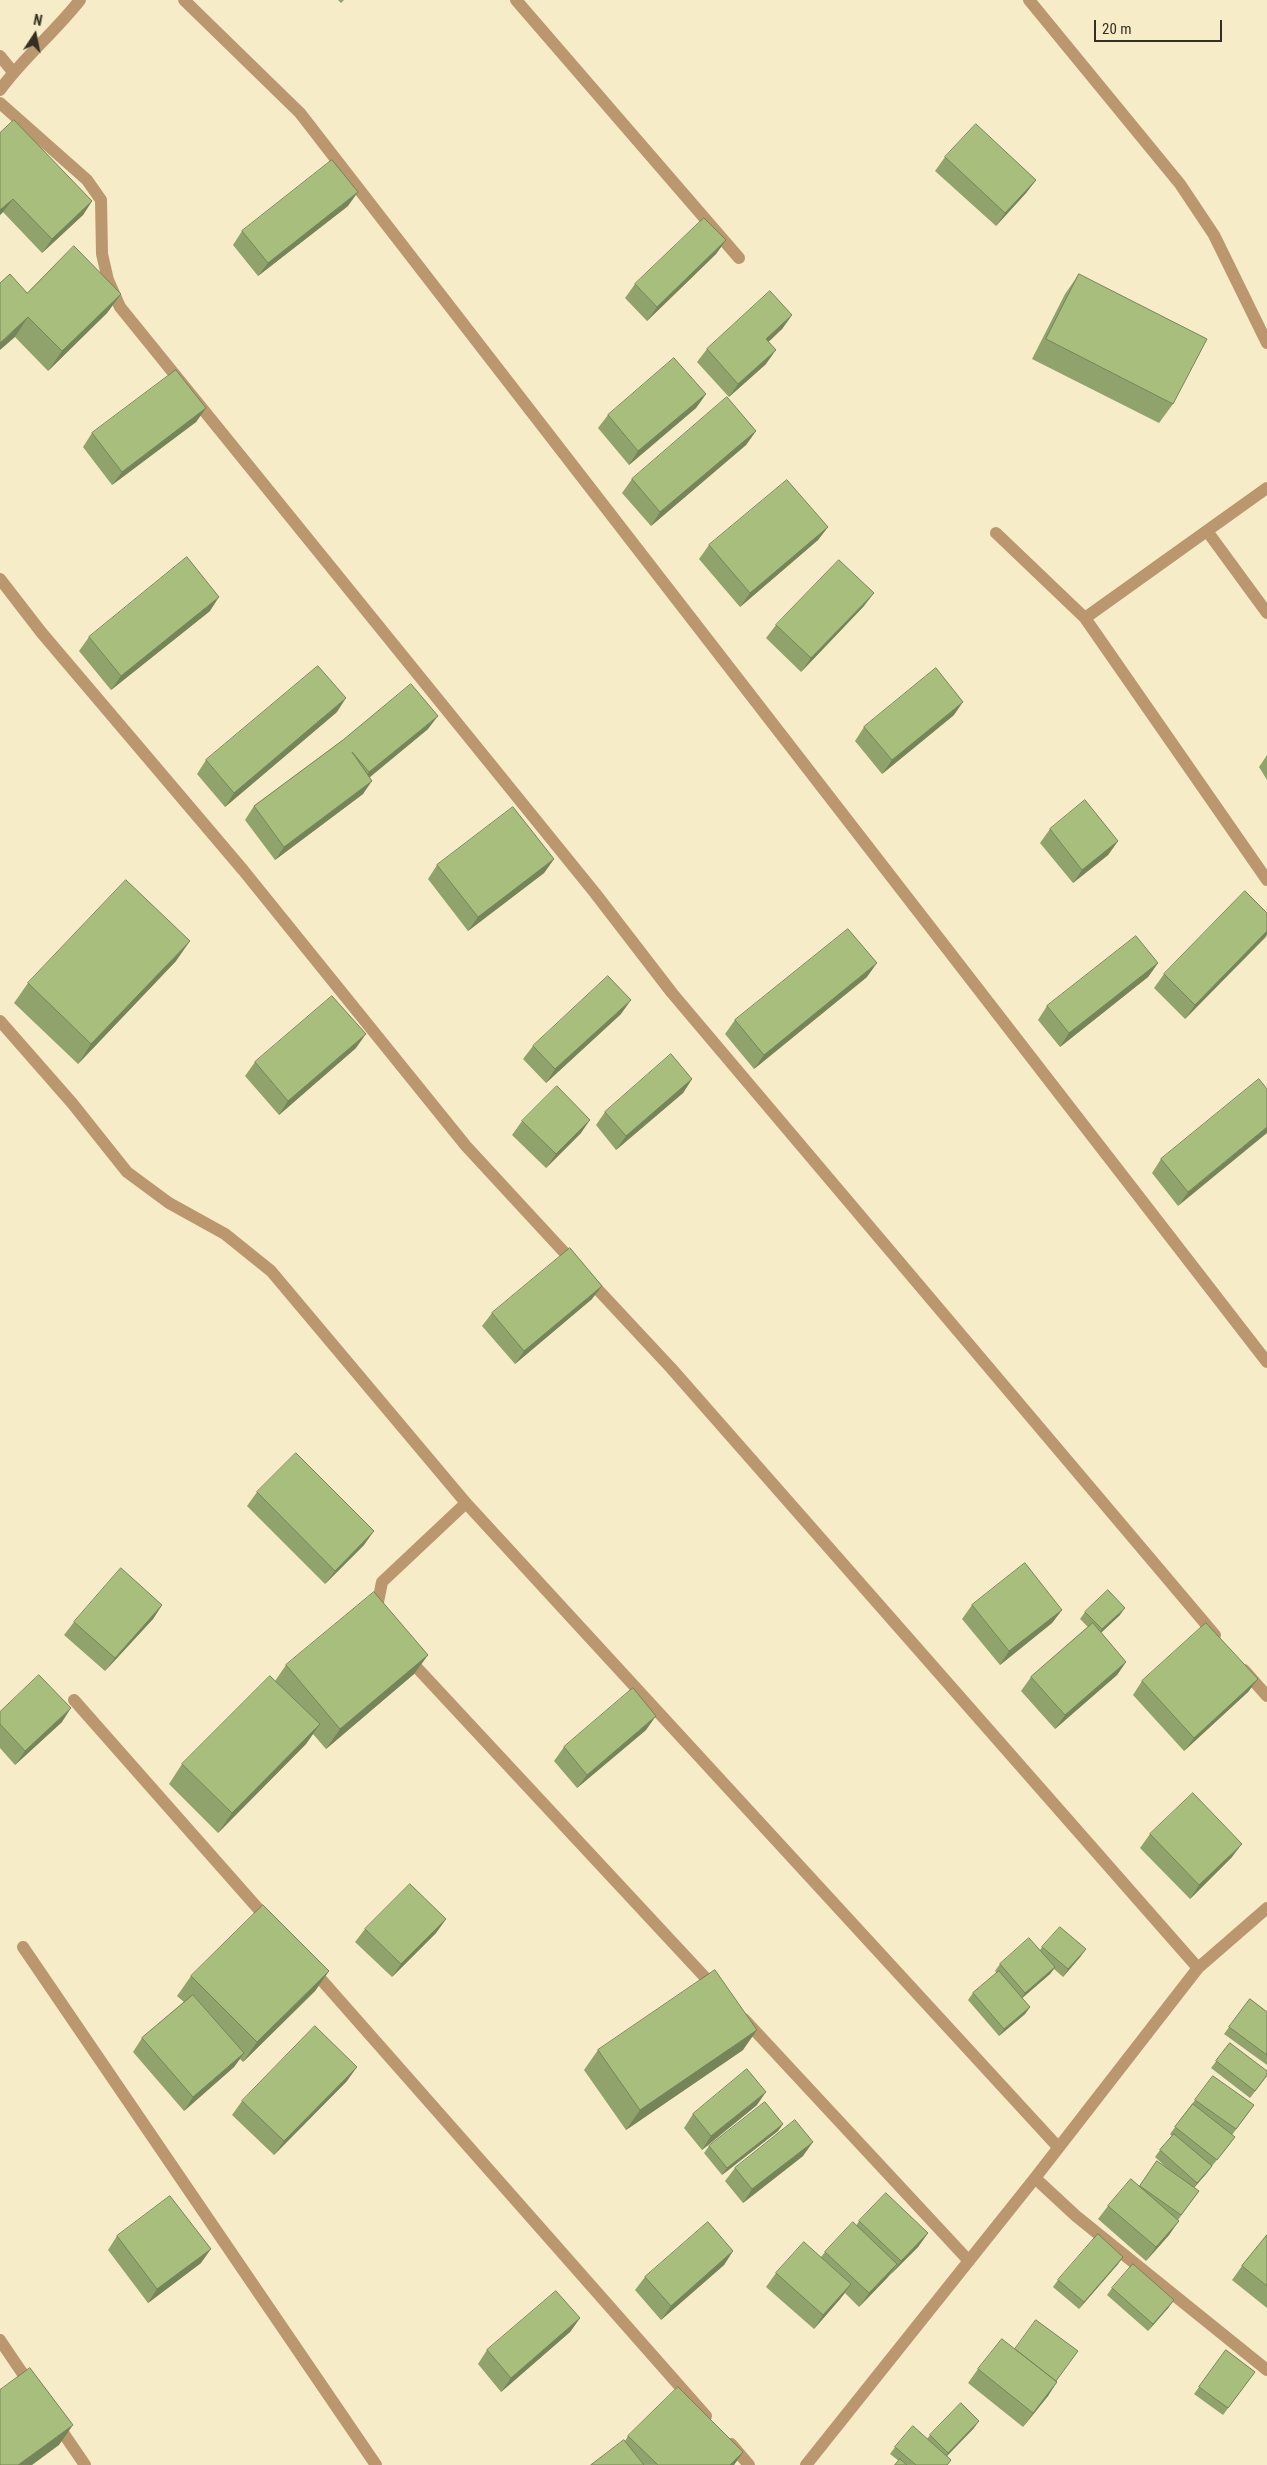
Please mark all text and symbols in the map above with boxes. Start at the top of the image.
north arrow [10,10,60,60]
scale bar [1097,10,1224,42]
text: N [32,12,44,29]
text: 20 m [1102,20,1132,38]

